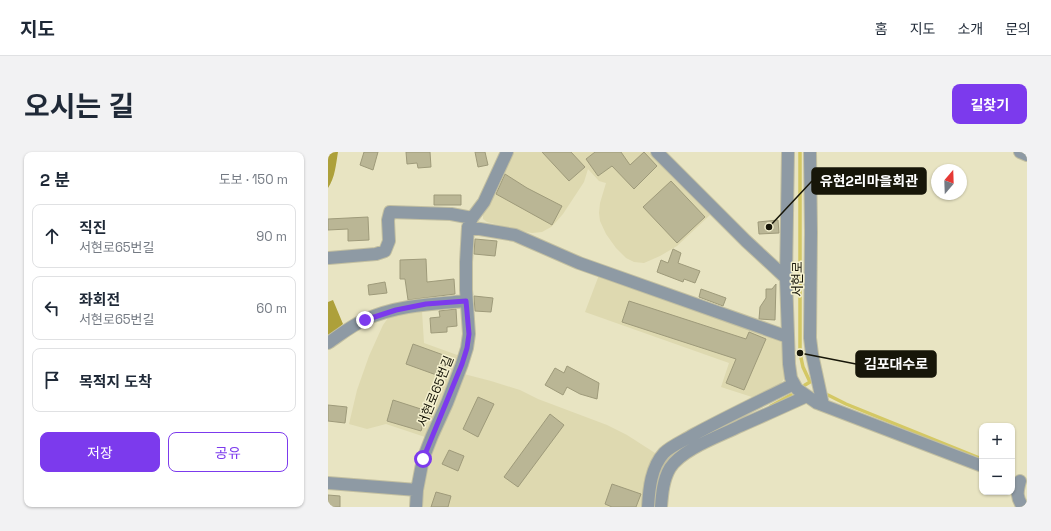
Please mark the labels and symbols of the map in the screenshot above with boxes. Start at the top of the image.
north arrow [931,164,967,200]
callout: 유현2리마을회관 [812,168,926,194]
text: 유현2리마을회관 [820,172,918,190]
street label: 서현로 [789,261,806,297]
route end [356,311,374,329]
callout: 김포대수로 [856,351,936,377]
street label: 서현로65번길 [413,353,457,429]
text: 김포대수로 [864,355,928,373]
route start [414,450,432,468]

